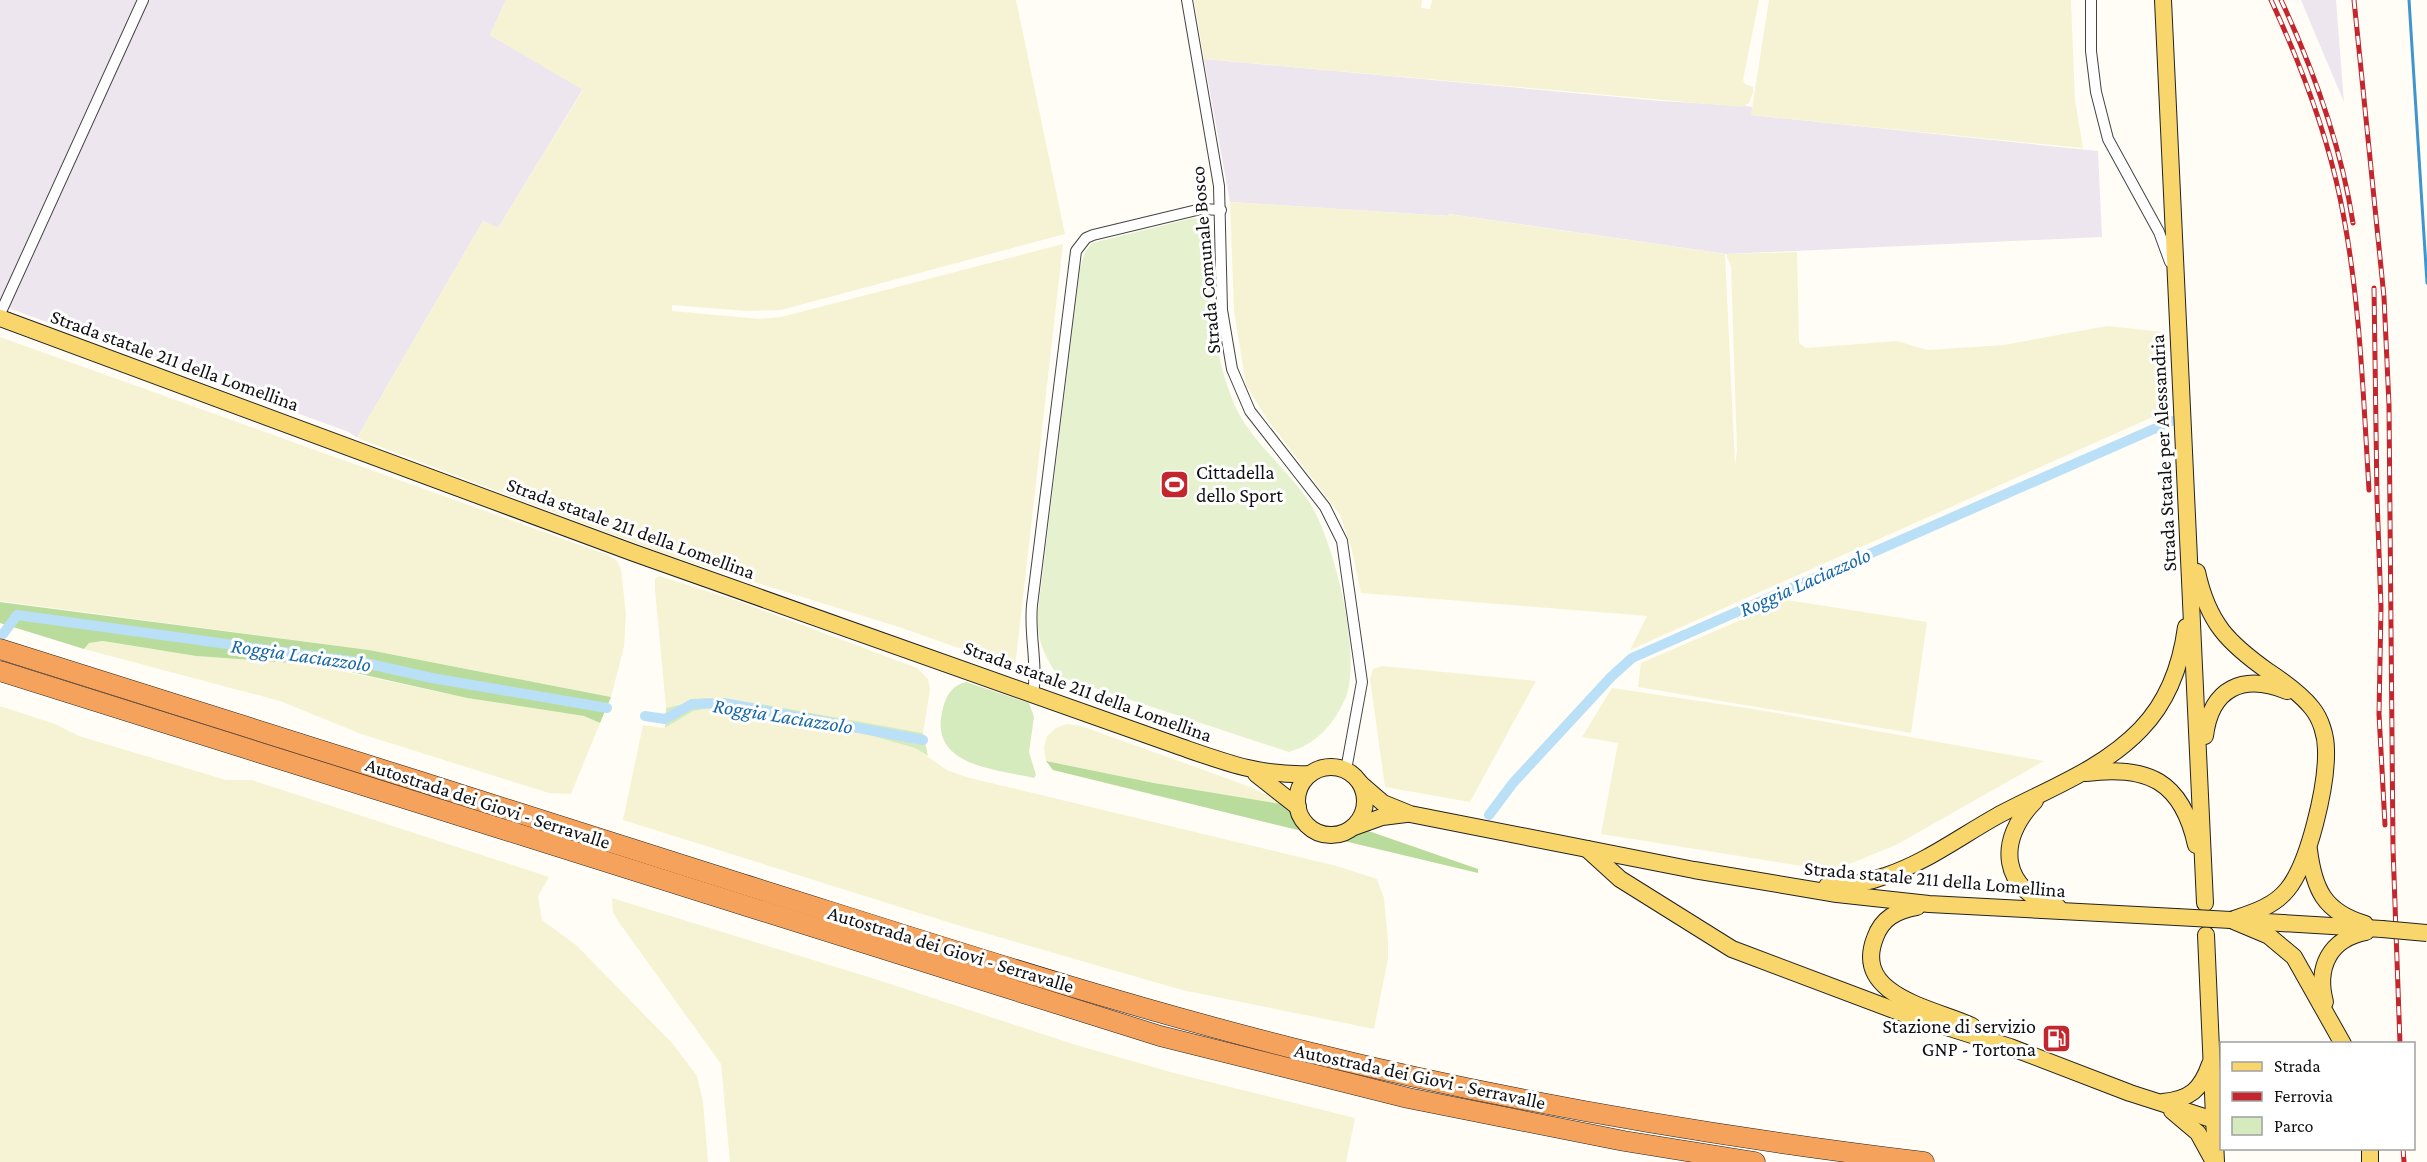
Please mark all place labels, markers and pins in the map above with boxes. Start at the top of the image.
place label: Cittadella dello Sport [1196,461,1283,507]
sports icon: Cittadella dello Sport [1159,468,1191,500]
place label: Stazione di servizio GNP - Tortona [1883,1015,2036,1060]
fuel station icon: Stazione di servizio GNP - Tortona [2041,1022,2073,1054]

